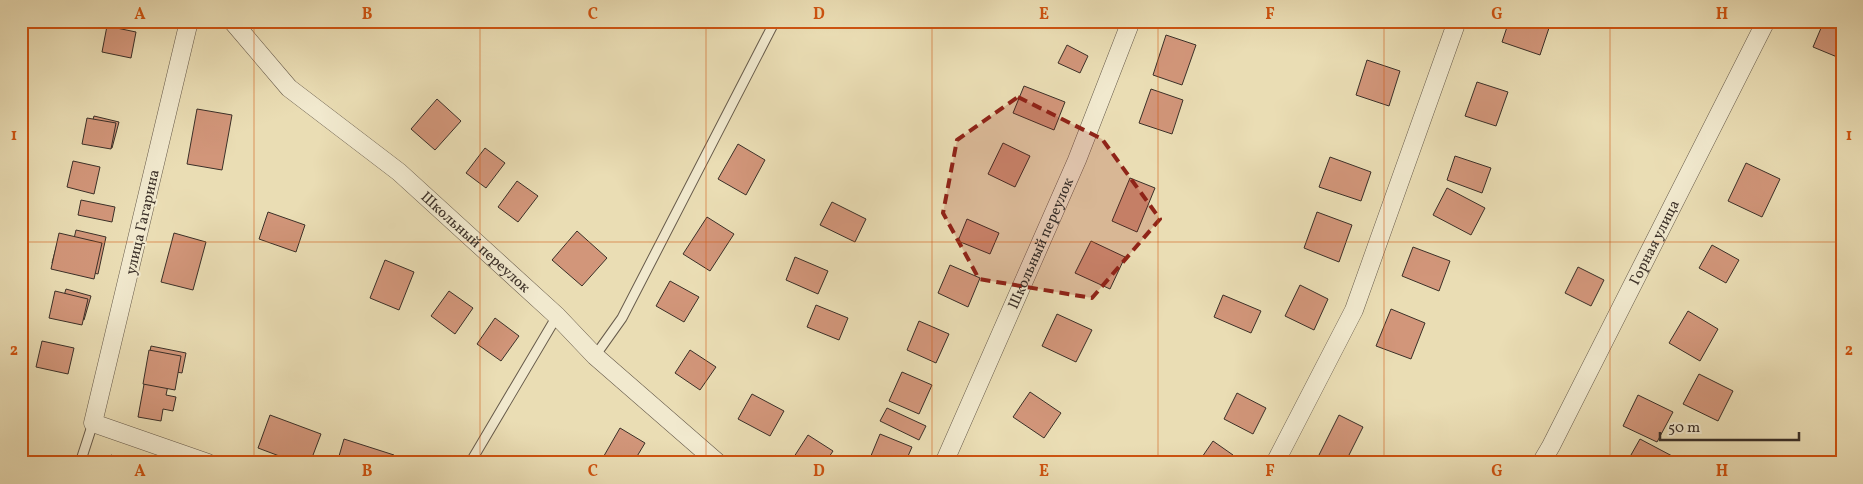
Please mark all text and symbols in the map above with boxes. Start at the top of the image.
text: A [134,4,146,26]
text: B [362,4,373,26]
text: C [588,4,598,26]
text: D [813,4,825,26]
text: E [1039,4,1049,26]
text: F [1265,4,1275,26]
text: G [1491,4,1503,26]
text: H [1716,4,1728,26]
text: 1 [11,125,17,147]
text: 1 [1846,125,1852,147]
street label: улица Гагарина [121,168,166,277]
street label: Школьный переулок [1004,175,1080,313]
street label: Школьный переулок [415,187,534,298]
street label: Горная улица [1625,197,1686,289]
text: 2 [10,340,18,362]
text: 2 [1845,340,1853,362]
scale bar [1660,409,1799,441]
text: 50 m [1668,418,1700,439]
text: A [134,461,146,483]
text: B [362,461,373,483]
text: C [588,461,598,483]
text: D [813,461,825,483]
text: E [1039,461,1049,483]
text: F [1265,461,1275,483]
text: G [1491,461,1503,483]
text: H [1716,461,1728,483]

